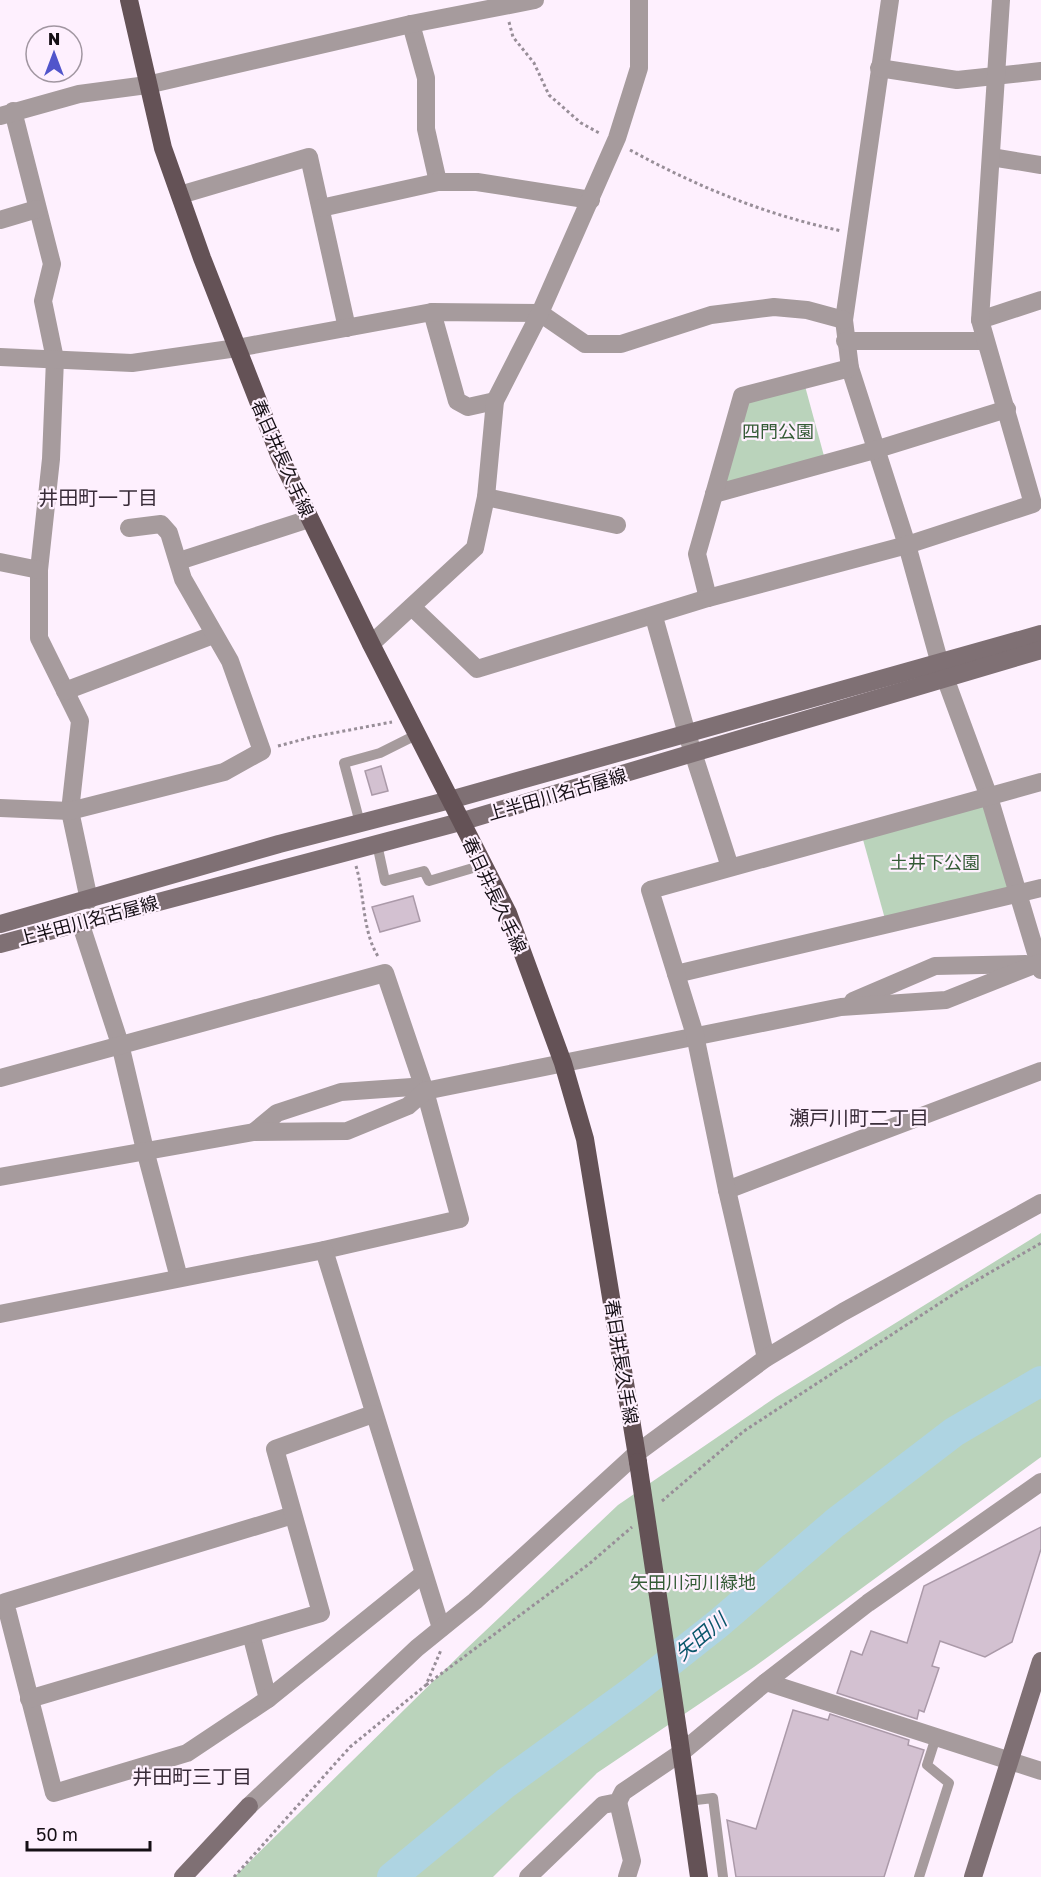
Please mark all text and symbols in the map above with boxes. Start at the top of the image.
north arrow [24,24,84,84]
text: N [48,29,60,49]
street label: 春日井長久手線 [247,396,319,520]
park label: 四門公園 [742,420,814,442]
district label: 井田町一丁目 [38,485,158,509]
street label: 上半田川名古屋線 [485,764,629,824]
street label: 春日井長久手線 [458,833,532,957]
park label: 土井下公園 [890,851,980,873]
street label: 上半田川名古屋線 [16,891,160,949]
district label: 瀬戸川町二丁目 [789,1105,929,1129]
street label: 春日井長久手線 [601,1298,643,1426]
park label: 矢田川河川緑地 [630,1571,756,1593]
water label: 矢田川 [669,1606,732,1664]
district label: 井田町三丁目 [132,1764,252,1788]
scale bar [27,1814,150,1852]
text: 50 m [36,1823,78,1845]

